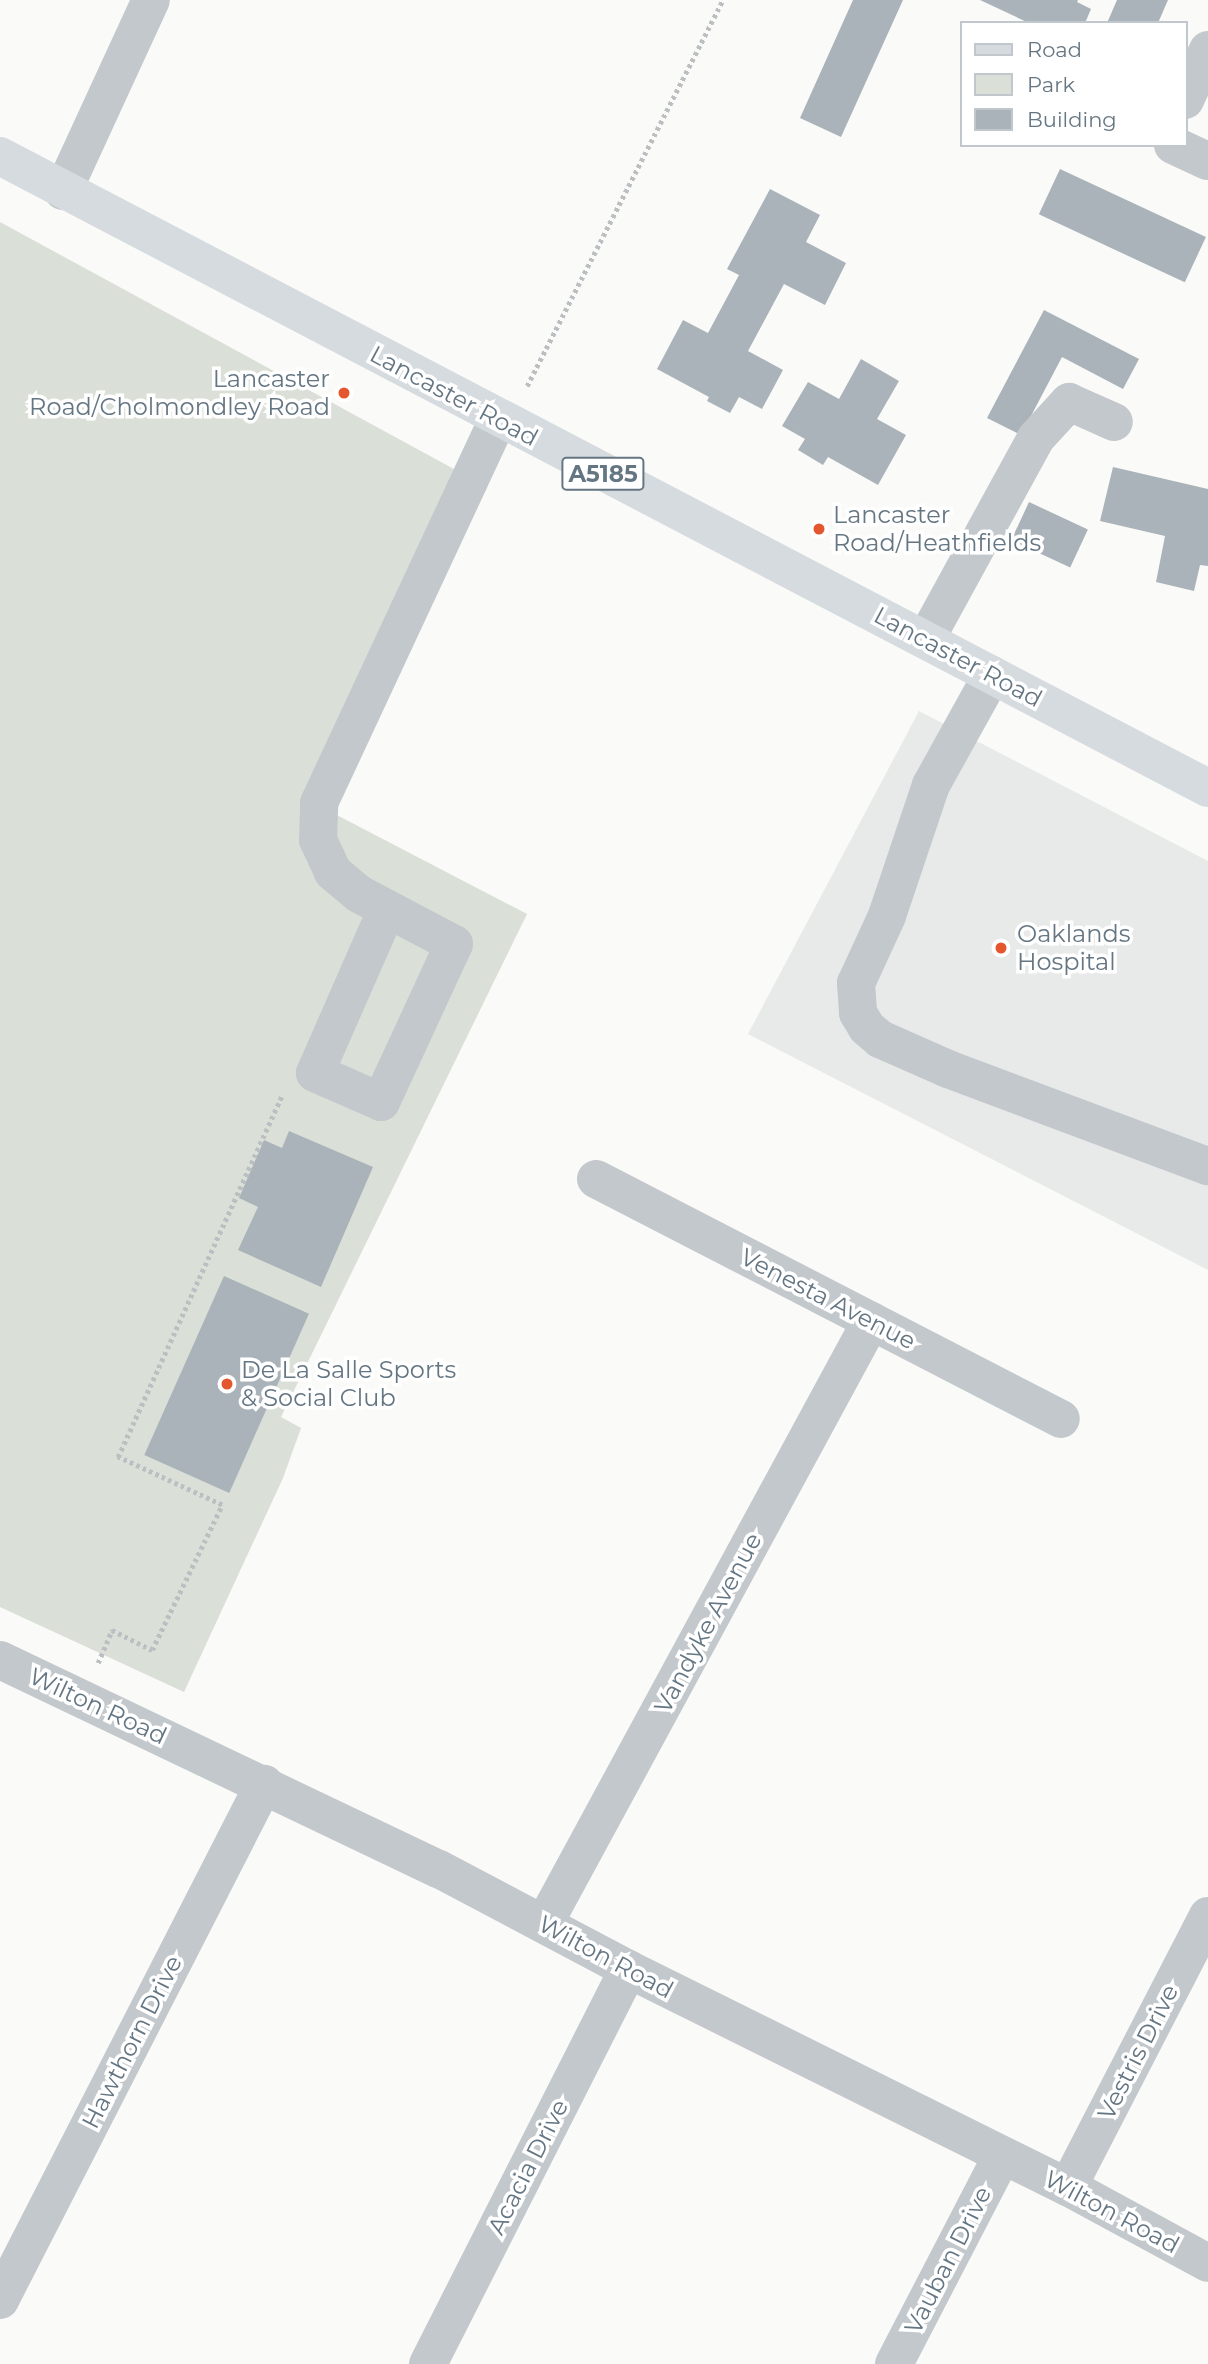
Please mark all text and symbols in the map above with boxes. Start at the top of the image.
legend [960,21,1187,147]
text: Road [1027,37,1082,62]
text: Park [1027,72,1075,97]
text: Building [1027,107,1117,132]
street label: Lancaster Road [365,340,543,452]
place label: Lancaster Road/Cholmondley Road [29,365,330,421]
marker: Lancaster Road/Cholmondley Road [336,385,352,401]
road number: A5185 [561,454,645,494]
place label: Lancaster Road/Heathfields [833,501,1041,557]
marker: Lancaster Road/Heathfields [811,521,827,537]
street label: Lancaster Road [869,601,1047,713]
place label: Oaklands Hospital [1017,920,1130,976]
marker: Oaklands Hospital [991,938,1011,958]
street label: Venesta Avenue [736,1242,920,1356]
place label: De La Salle Sports & Social Club [241,1356,456,1412]
marker: De La Salle Sports & Social Club [219,1376,235,1392]
street label: Vandyke Avenue [648,1528,768,1718]
street label: Wilton Road [25,1662,171,1750]
street label: Wilton Road [534,1909,678,2005]
street label: Hawthorn Drive [76,1951,188,2133]
street label: Vestris Drive [1092,1979,1184,2125]
street label: Acacia Drive [482,2095,574,2239]
street label: Wilton Road [1040,2164,1184,2260]
street label: Vauban Drive [899,2182,997,2338]

